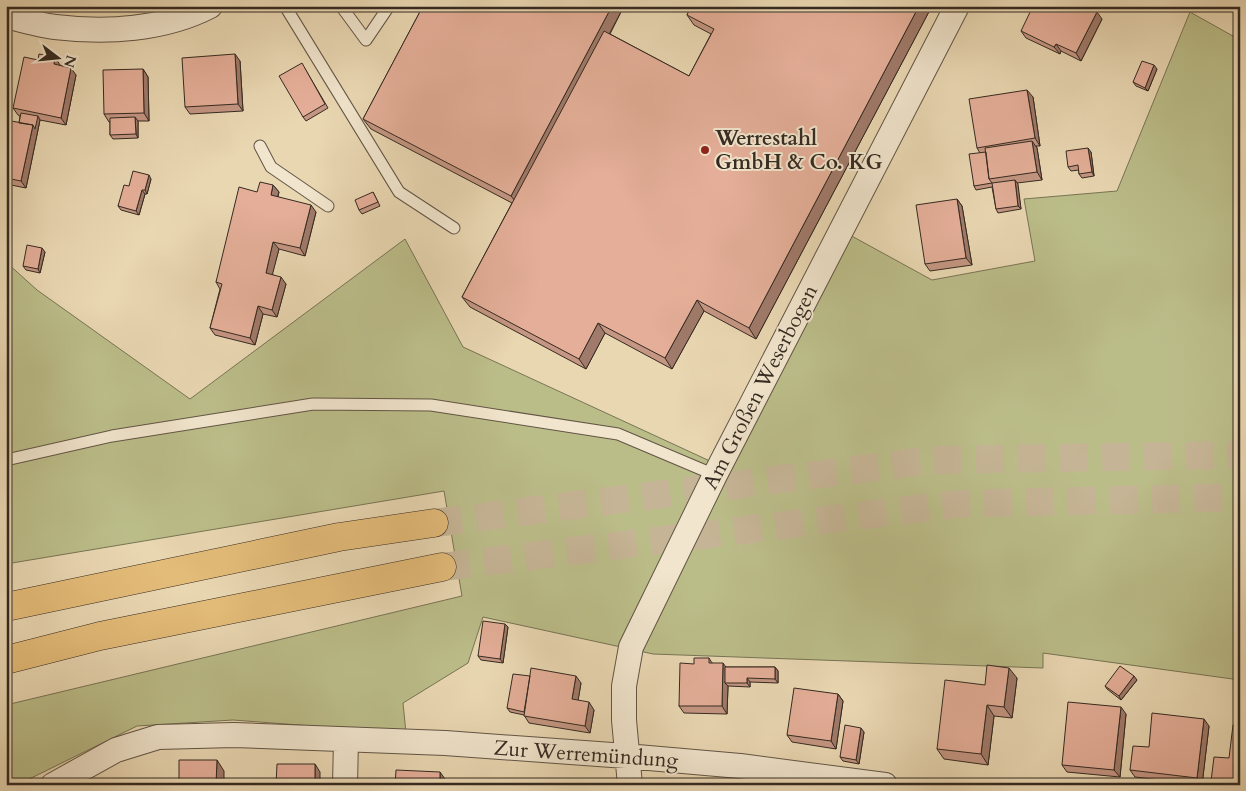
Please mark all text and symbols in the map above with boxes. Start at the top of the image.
north arrow [32,32,82,82]
text: N [59,53,81,70]
place label: Werrestahl GmbH & Co. KG [714,124,882,177]
marker: Werrestahl GmbH & Co. KG [699,144,711,156]
street label: Am Großen Weserbogen [696,280,825,495]
street label: Zur Werremündung [493,734,679,775]

